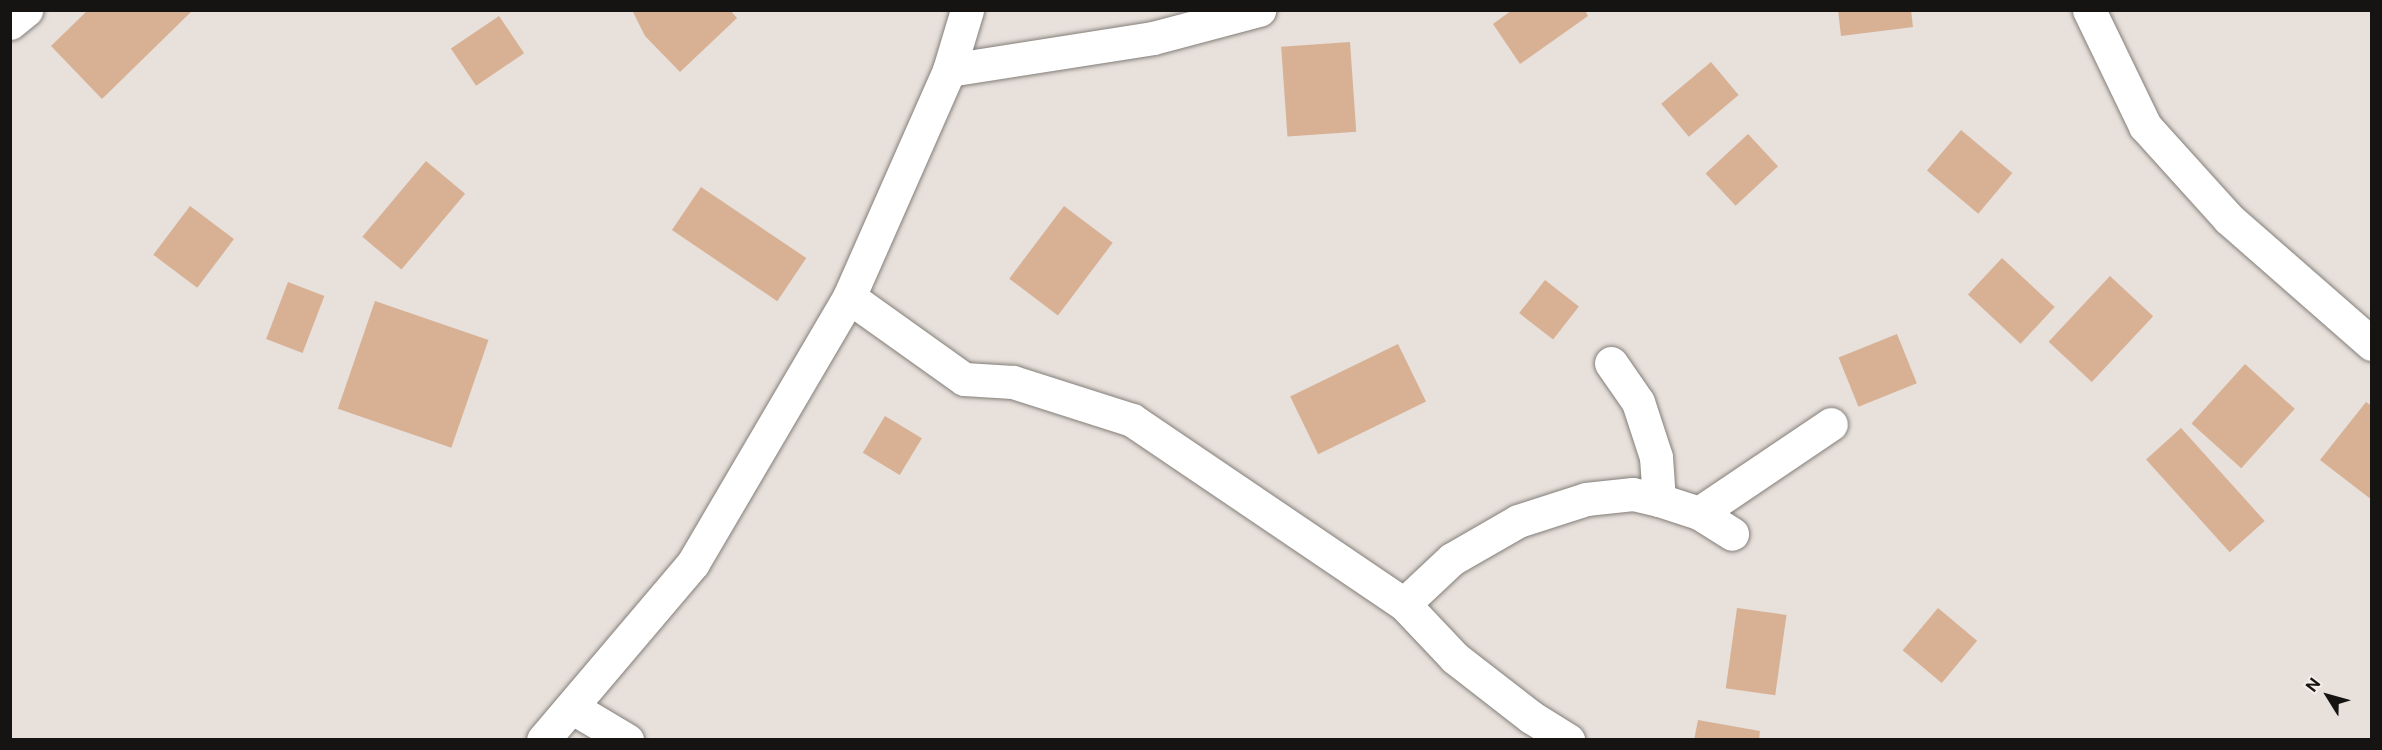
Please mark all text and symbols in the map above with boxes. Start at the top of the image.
north arrow [2298,666,2358,726]
text: N [2302,674,2325,696]

